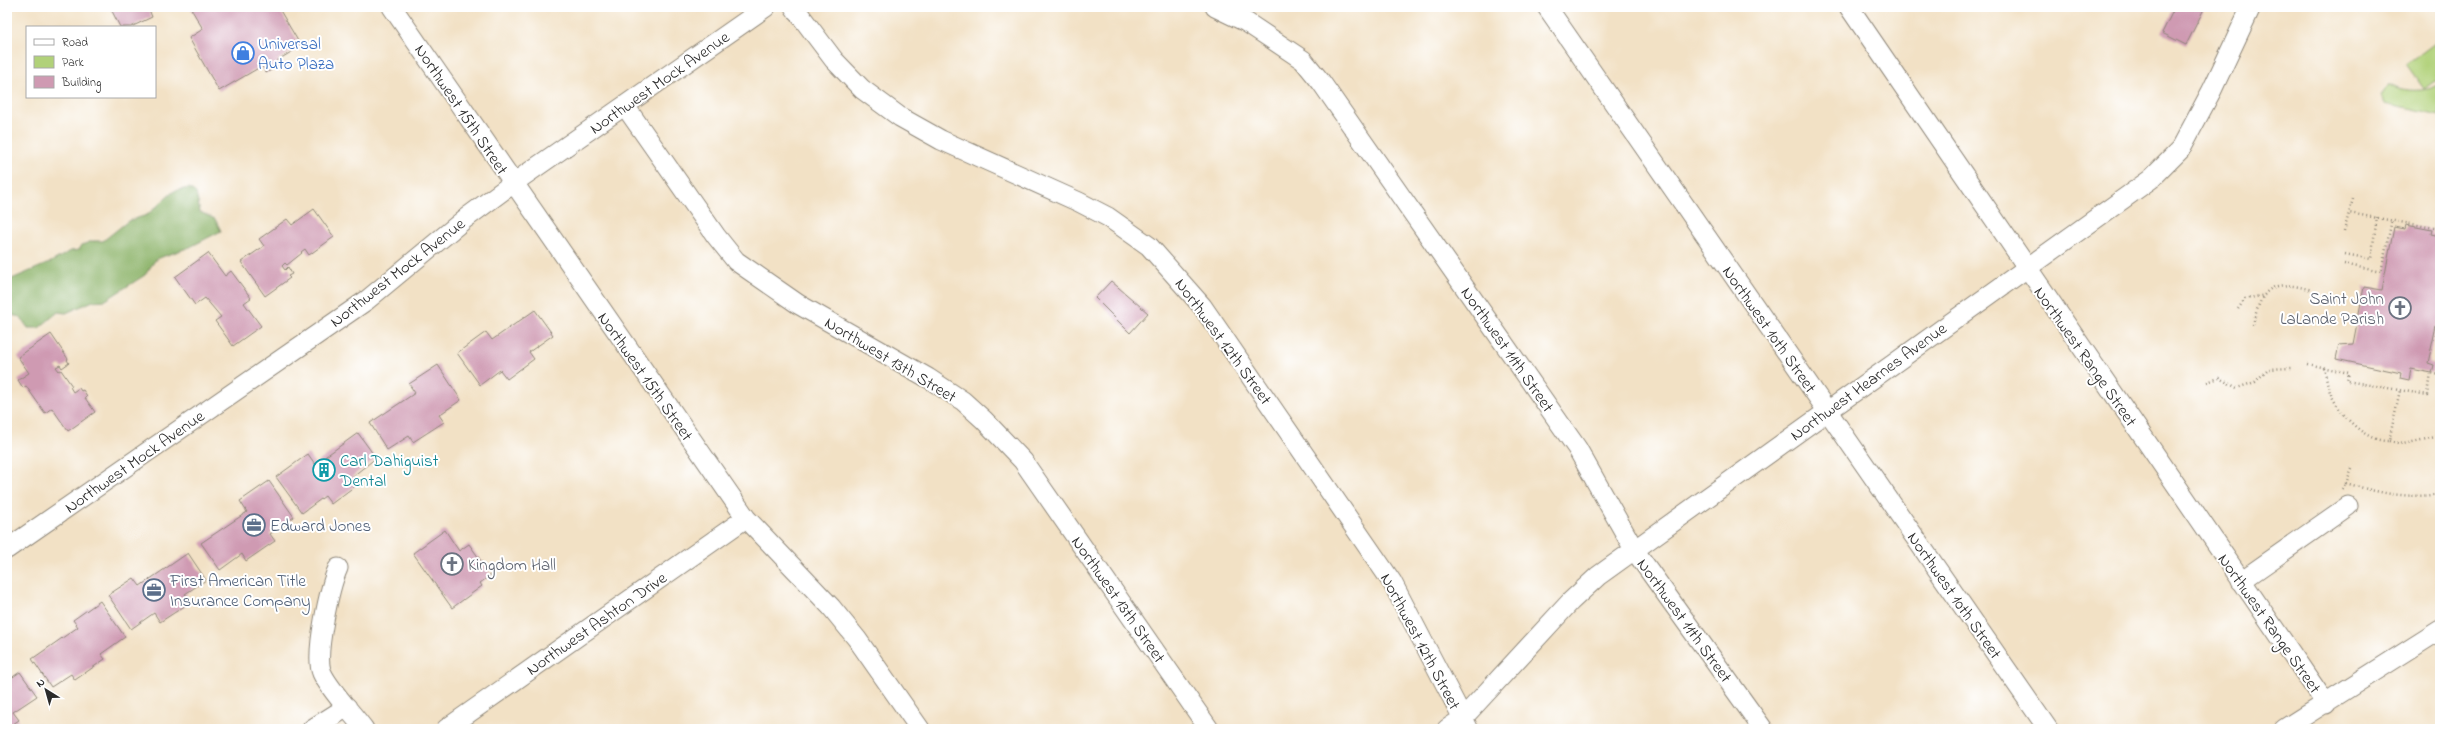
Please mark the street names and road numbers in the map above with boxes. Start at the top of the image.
street label: Northwest Mock Avenue [585,25,735,141]
street label: Northwest 15th Street [408,40,514,180]
street label: Northwest Mock Avenue [325,212,471,334]
street label: Northwest 10th Street [1715,261,1822,399]
street label: Northwest 12th Street [1168,273,1278,411]
street label: Northwest 11th Street [1454,282,1560,418]
street label: Northwest Range Street [2025,282,2143,433]
street label: Northwest 15th Street [591,307,699,447]
street label: Northwest 13th Street [819,311,961,410]
street label: Northwest Hearnes Avenue [1785,317,1953,448]
street label: Northwest Mock Avenue [60,404,210,520]
street label: Northwest 10th Street [1900,527,2007,665]
street label: Northwest 13th Street [1064,531,1171,669]
street label: Northwest Range Street [2209,549,2327,700]
street label: Northwest 11th Street [1630,553,1738,689]
street label: Northwest Ashton Drive [521,566,673,682]
street label: Northwest 12th Street [1373,569,1466,715]

